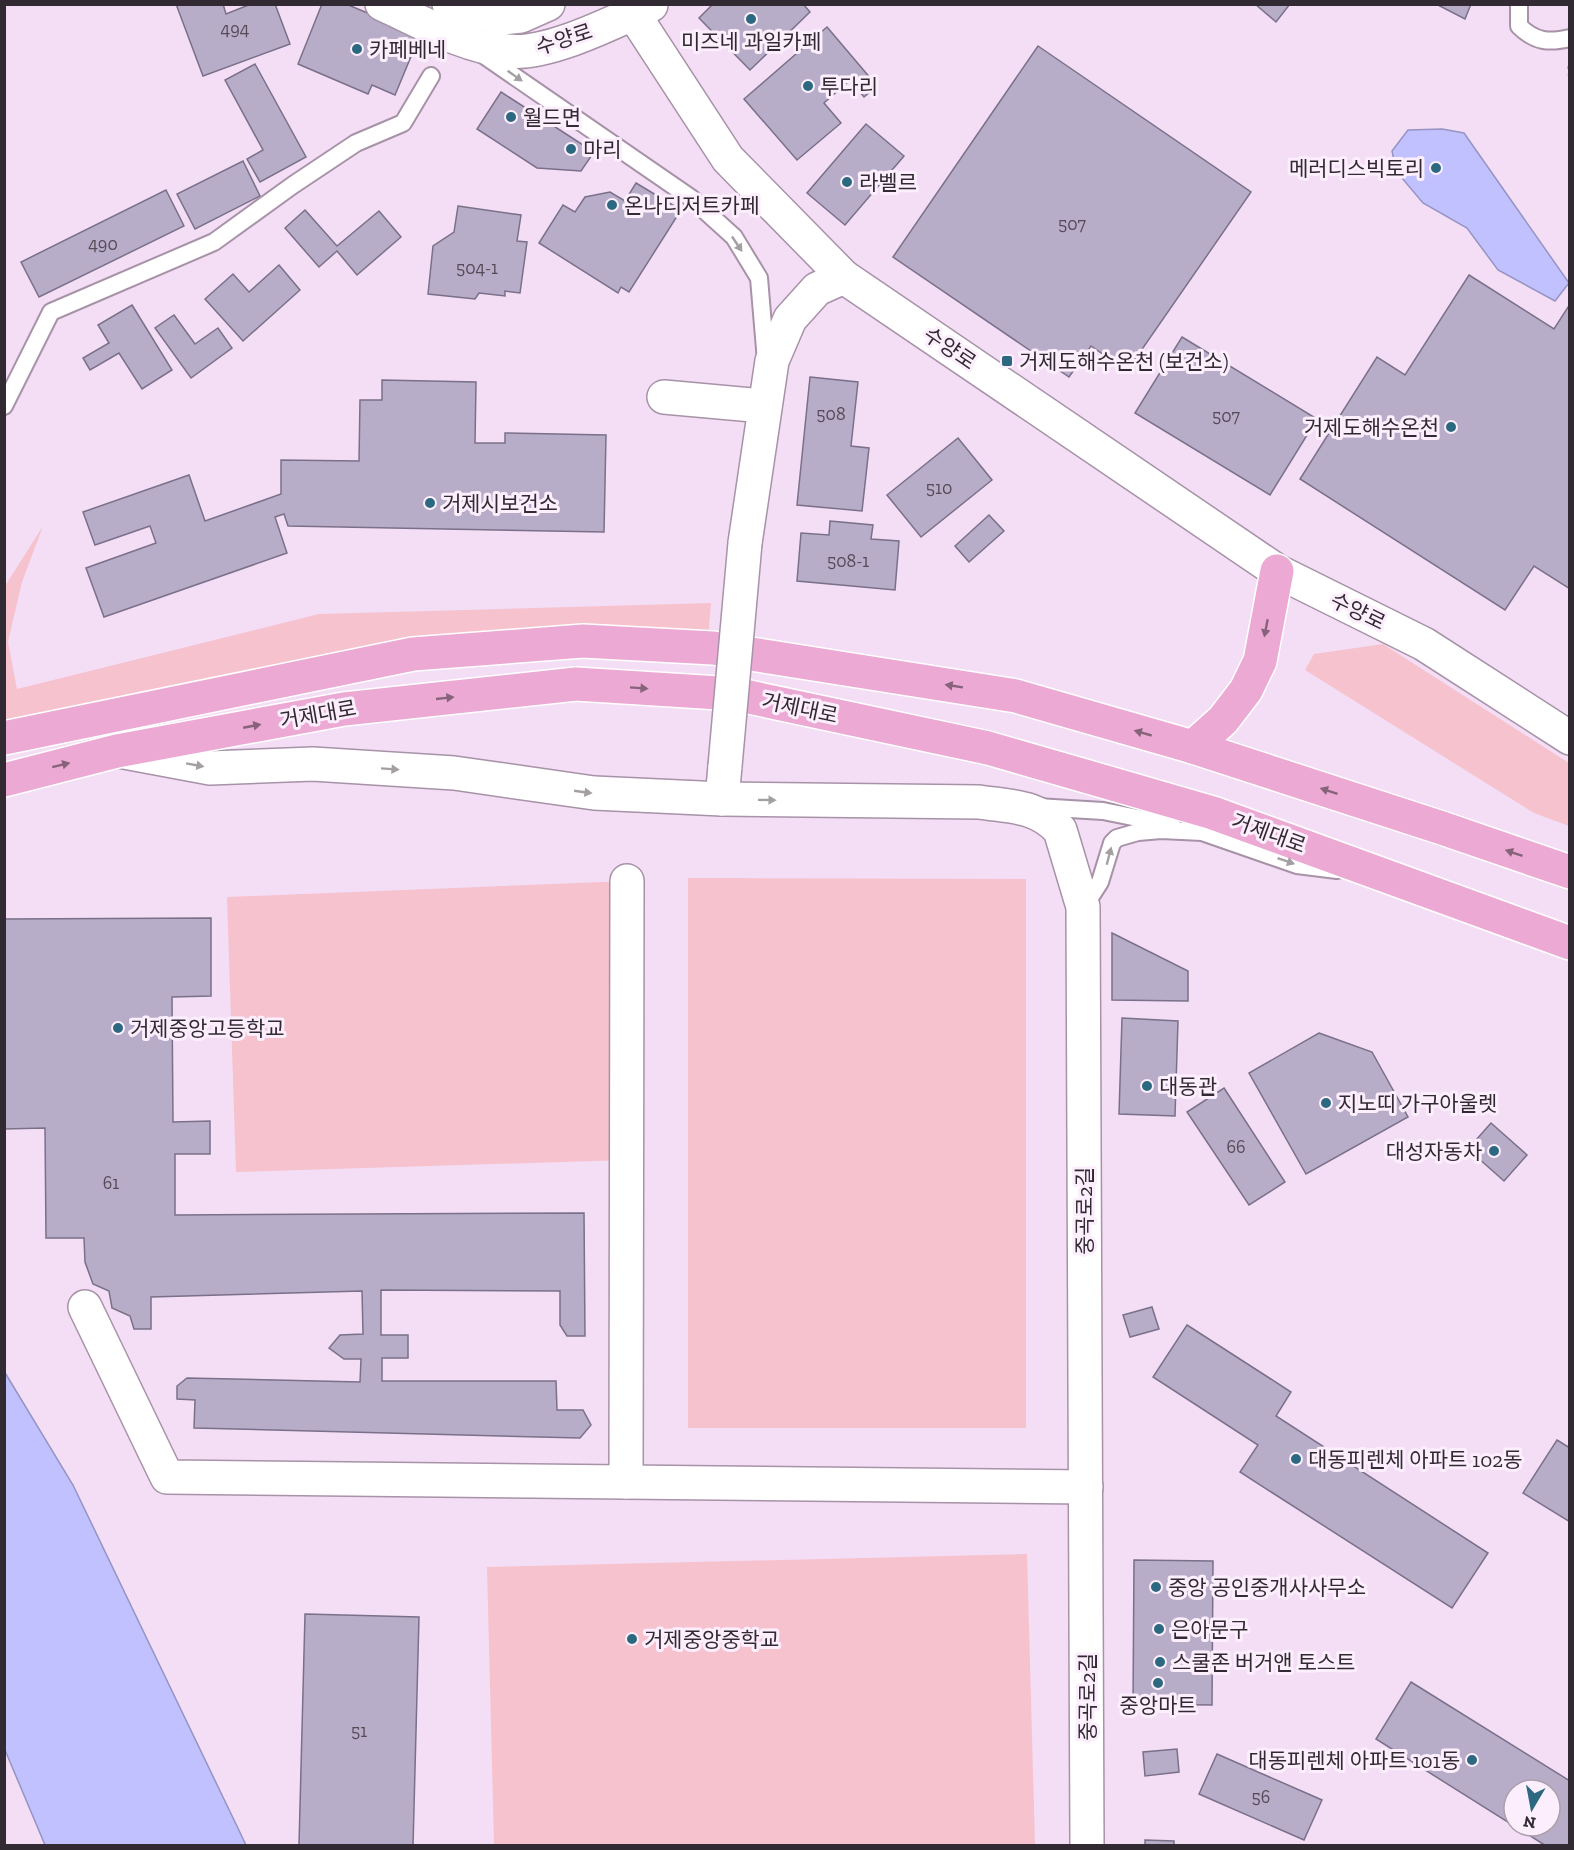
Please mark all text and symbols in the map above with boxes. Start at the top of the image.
marker: 미즈네 과일카페 [744,12,758,26]
house number: 494 [221,18,250,40]
street label: 수양로 [533,18,595,60]
place label: 미즈네 과일카페 [681,29,821,54]
place label: 카페베네 [369,37,446,62]
marker: 카페베네 [350,42,364,56]
one-way arrow [507,70,523,82]
place label: 투다리 [820,74,878,99]
marker: 투다리 [801,79,815,93]
place label: 월드면 [523,105,581,130]
marker: 월드면 [504,110,518,124]
place label: 마리 [583,137,622,162]
marker: 마리 [564,142,578,156]
place label: 메러디스빅토리 [1289,156,1424,181]
marker: 메러디스빅토리 [1429,161,1443,175]
place label: 라벨르 [859,170,917,195]
marker: 라벨르 [840,175,854,189]
place label: 온나디저트카페 [624,193,759,218]
marker: 온나디저트카페 [605,198,619,212]
house number: 507 [1058,213,1087,235]
house number: 490 [88,233,118,255]
one-way arrow [731,235,743,251]
house number: 504-1 [456,257,498,279]
street label: 수양로 [919,321,981,375]
place label: 거제도해수온천 (보건소) [1019,349,1229,374]
marker: 거제도해수온천 (보건소) [1000,354,1014,368]
house number: 508 [816,403,846,425]
house number: 507 [1212,405,1241,427]
place label: 거제도해수온천 [1304,415,1439,440]
marker: 거제도해수온천 [1444,420,1458,434]
house number: 510 [926,477,952,499]
place label: 거제시보건소 [442,491,558,516]
marker: 거제시보건소 [423,496,437,510]
house number: 508-1 [827,550,869,572]
street label: 수양로 [1326,587,1390,635]
one-way arrow [1261,619,1270,638]
one-way arrow [945,681,964,690]
one-way arrow [630,683,649,693]
street label: 거제대로 [760,688,840,728]
one-way arrow [435,693,454,703]
street label: 거제대로 [278,695,358,733]
one-way arrow [243,721,262,730]
one-way arrow [1134,728,1152,737]
one-way arrow [52,760,70,769]
one-way arrow [186,761,205,770]
one-way arrow [380,764,399,774]
one-way arrow [1320,786,1338,796]
one-way arrow [574,787,593,796]
one-way arrow [758,795,777,805]
street label: 거제대로 [1228,808,1310,858]
one-way arrow [1105,846,1114,864]
one-way arrow [1505,847,1523,857]
one-way arrow [1277,857,1295,867]
place label: 거제중앙고등학교 [130,1016,285,1041]
marker: 거제중앙고등학교 [111,1021,125,1035]
place label: 대동관 [1159,1074,1217,1099]
marker: 대동관 [1140,1079,1154,1093]
place label: 지노띠 가구아울렛 [1338,1091,1497,1116]
marker: 지노띠 가구아울렛 [1319,1096,1333,1110]
house number: 66 [1226,1136,1246,1158]
place label: 대성자동차 [1385,1139,1482,1164]
marker: 대성자동차 [1487,1144,1501,1158]
street label: 중곡로2길 [1072,1167,1097,1255]
house number: 61 [103,1172,119,1194]
place label: 대동피렌체 아파트 102동 [1308,1447,1522,1472]
marker: 대동피렌체 아파트 102동 [1289,1452,1303,1466]
place label: 중앙 공인중개사사무소 [1168,1575,1366,1600]
marker: 중앙 공인중개사사무소 [1149,1580,1163,1594]
place label: 은아문구 [1171,1617,1248,1642]
marker: 은아문구 [1152,1622,1166,1636]
place label: 거제중앙중학교 [644,1627,779,1652]
marker: 거제중앙중학교 [625,1632,639,1646]
place label: 스쿨존 버거앤 토스트 [1172,1650,1355,1675]
street label: 중곡로2길 [1075,1653,1100,1741]
marker: 스쿨존 버거앤 토스트 [1153,1655,1167,1669]
marker: 중앙마트 [1151,1676,1165,1690]
place label: 중앙마트 [1119,1693,1197,1718]
house number: 51 [351,1720,367,1742]
place label: 대동피렌체 아파트 101동 [1248,1748,1460,1773]
marker: 대동피렌체 아파트 101동 [1465,1753,1479,1767]
north arrow [1502,1778,1562,1838]
house number: 56 [1252,1786,1270,1808]
text: N [1522,1812,1537,1833]

